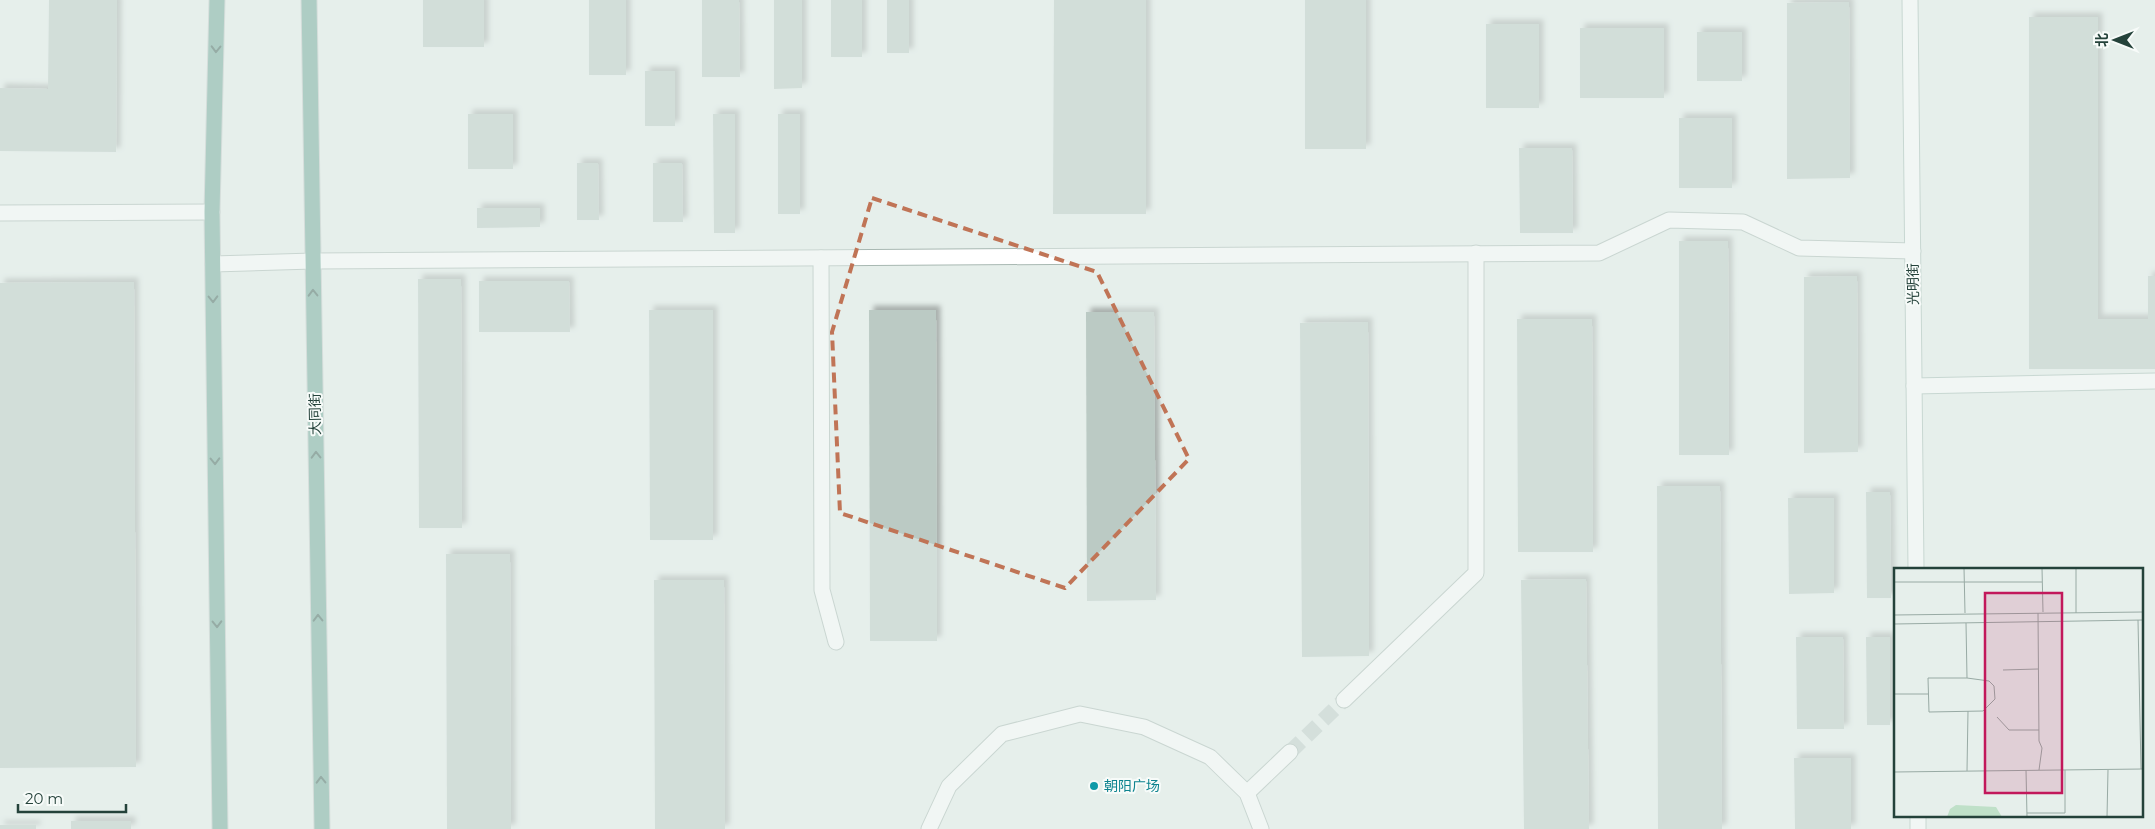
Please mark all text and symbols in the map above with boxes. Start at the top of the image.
north arrow [2090,15,2140,65]
text: 北 [2093,33,2111,47]
one-way arrow [211,45,221,53]
street label: 光明街 [1904,263,1922,305]
one-way arrow [308,289,319,297]
one-way arrow [208,295,218,303]
street label: 大同街 [306,393,324,435]
one-way arrow [311,451,321,459]
one-way arrow [210,458,220,465]
inset map [1894,568,2142,816]
one-way arrow [313,614,324,622]
one-way arrow [212,620,222,628]
one-way arrow [316,776,326,784]
place label: 朝阳广场 [1104,777,1160,795]
marker: 朝阳广场 [1088,780,1100,792]
scale bar [18,782,125,814]
text: 20 m [25,789,63,808]

